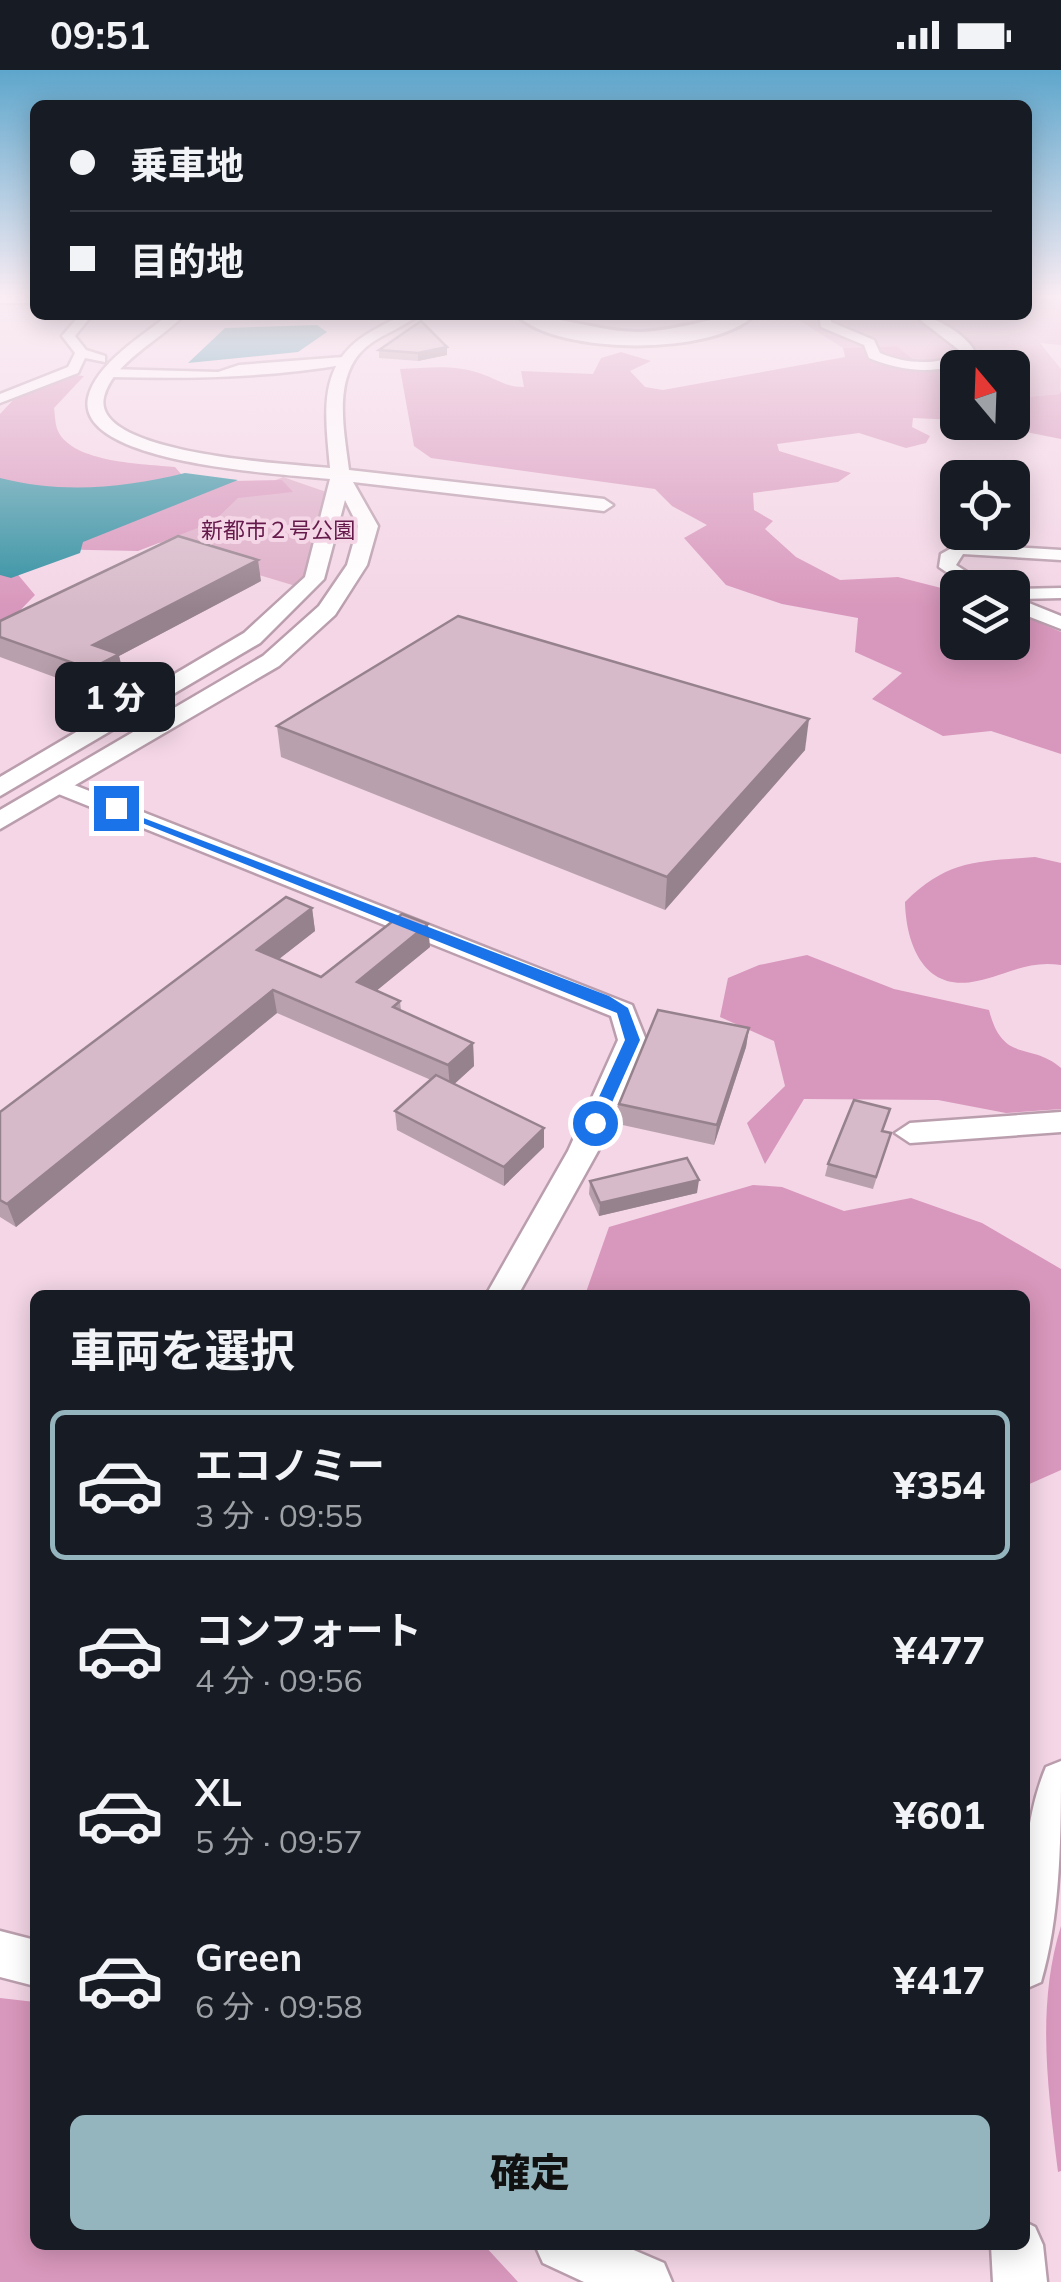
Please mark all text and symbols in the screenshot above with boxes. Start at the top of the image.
text: 09:51 [50,11,151,59]
text: 乗車地 [130,141,244,189]
text: 目的地 [130,237,244,285]
north arrow [940,350,1030,440]
map controls [940,350,1030,660]
button: locate [940,460,1030,550]
park label: 新都市２号公園 [201,516,355,544]
button: layers [940,570,1030,660]
callout: 1 分 [56,663,176,733]
text: 1 分 [85,677,145,717]
route end [94,786,139,831]
route start [573,1101,618,1146]
text: 車両を選択 [70,1322,295,1378]
icon: car [75,1440,165,1530]
text: エコノミー [195,1441,385,1489]
text: ¥354 [894,1461,985,1509]
text: 3 分 · 09:55 [195,1495,363,1535]
icon: car [75,1605,165,1695]
text: コンフォート [195,1606,422,1654]
text: ¥477 [894,1626,985,1674]
text: 4 分 · 09:56 [195,1660,363,1700]
text: XL [195,1768,242,1816]
icon: car [75,1770,165,1860]
text: ¥601 [894,1791,985,1839]
text: 5 分 · 09:57 [195,1821,363,1861]
text: Green [195,1933,302,1981]
icon: car [75,1935,165,2025]
text: ¥417 [894,1956,985,2004]
text: 6 分 · 09:58 [195,1986,363,2026]
button: 確定 [70,2115,990,2230]

